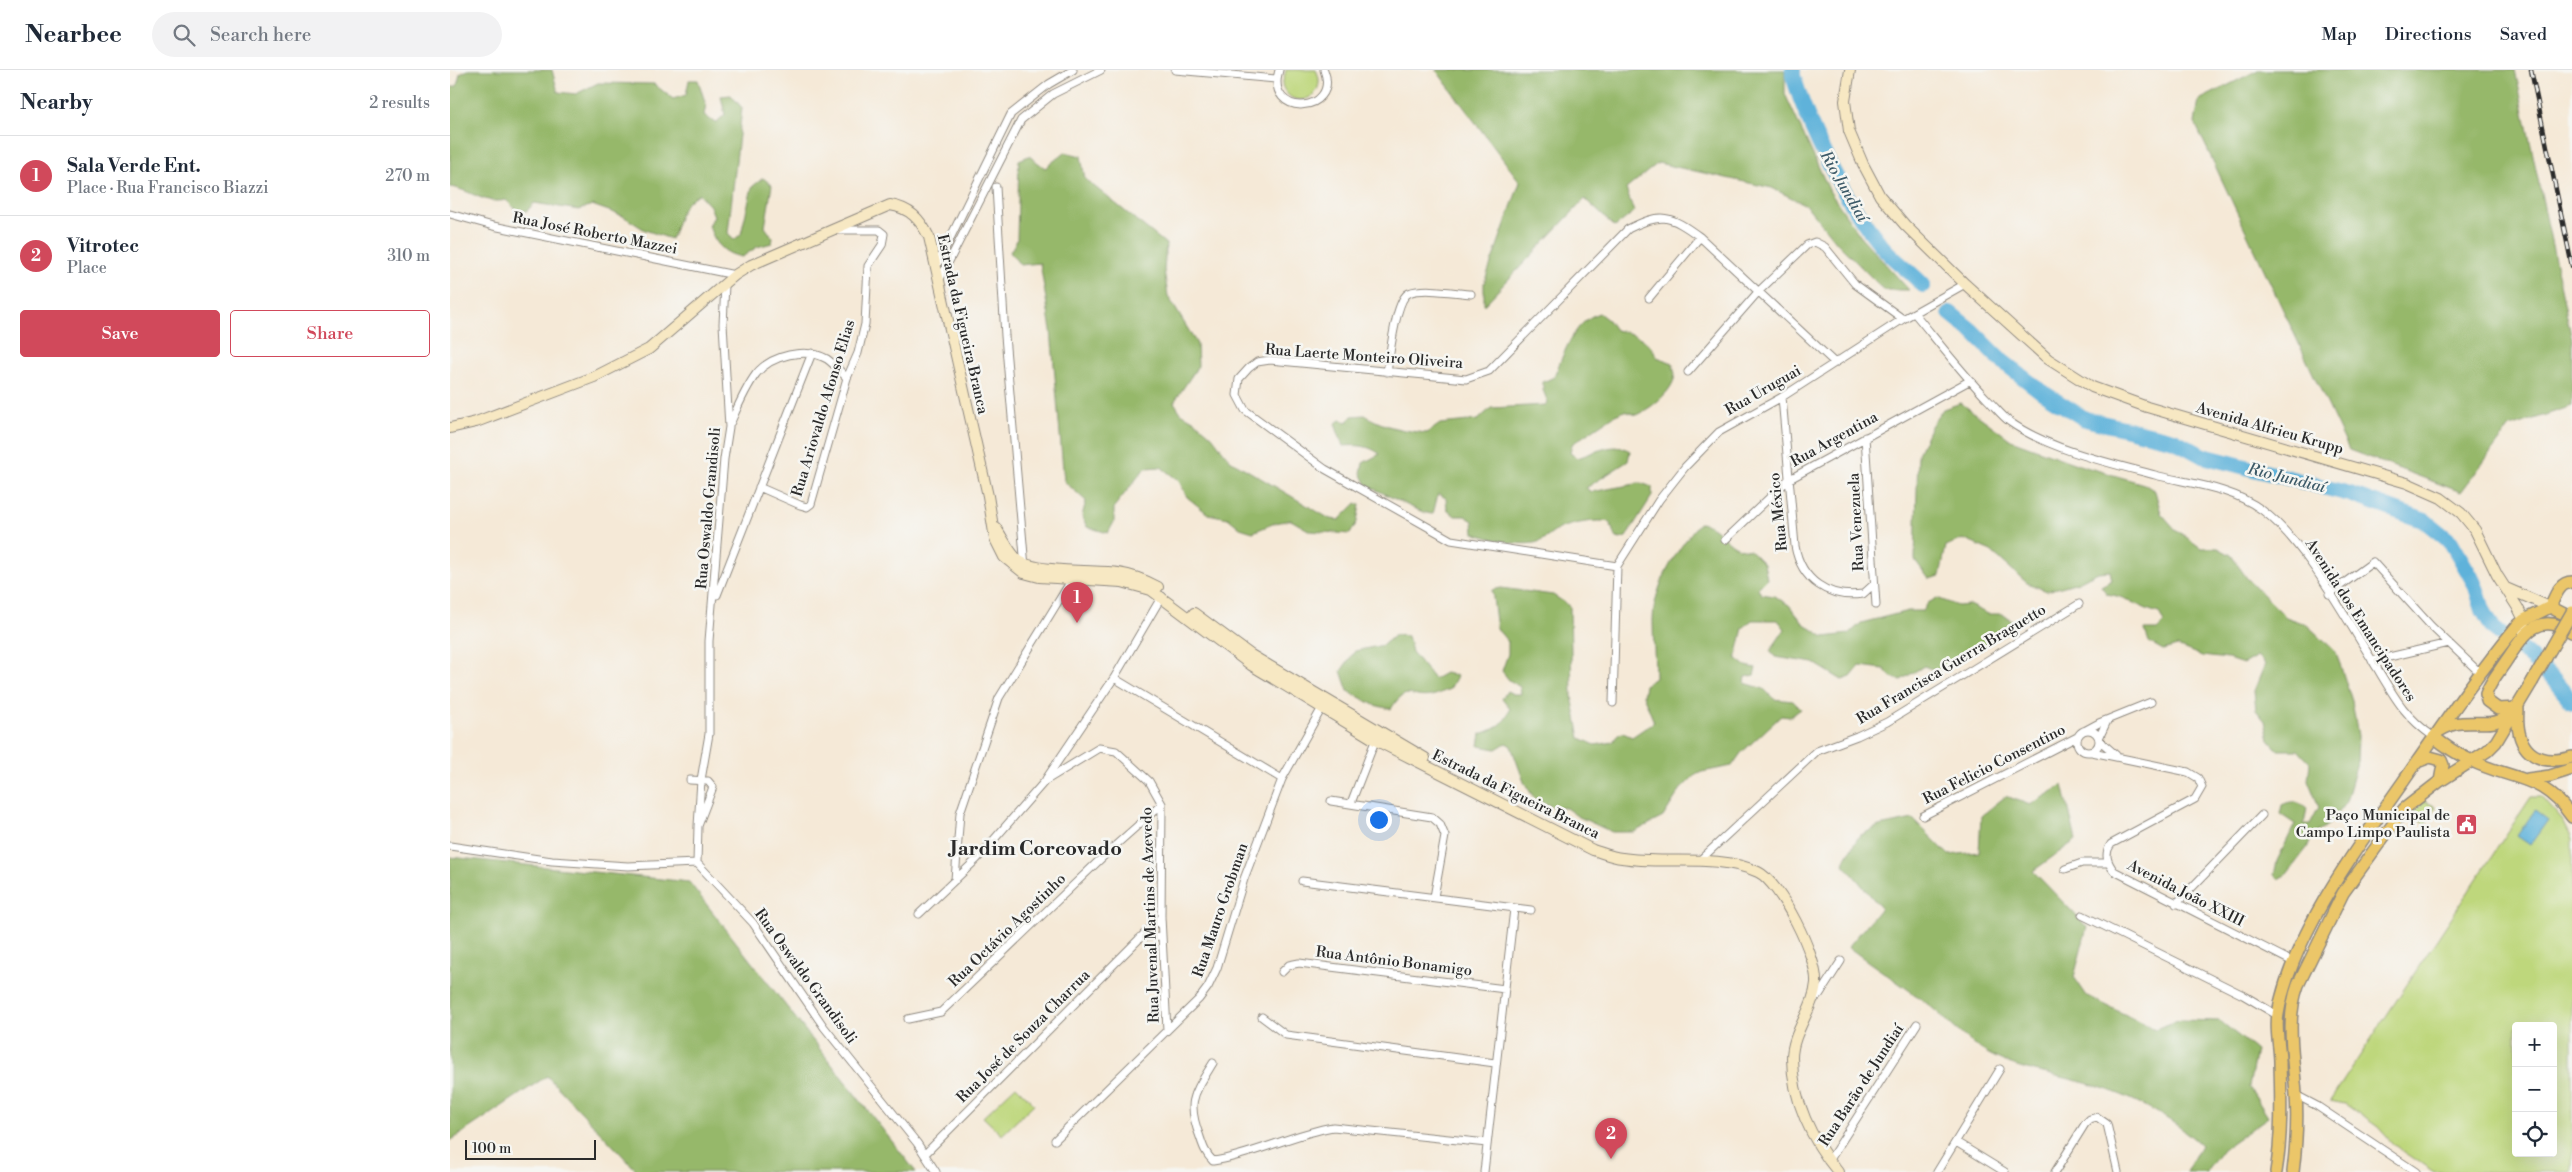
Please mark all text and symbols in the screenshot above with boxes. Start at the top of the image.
search box [152,12,502,57]
text: Nearbee [25,20,122,50]
icon: search [170,21,198,49]
text: Search here [210,23,311,47]
text: Map [2321,23,2357,46]
text: Directions [2385,23,2472,46]
text: Saved [2500,23,2547,46]
text: Nearby [20,90,93,116]
text: 2 results [369,93,430,113]
water label: Rio Jundiaí [1815,146,1874,228]
text: Sala Verde Ent. [67,154,201,178]
text: 1 [32,166,40,186]
text: 270 m [385,166,430,186]
text: Place · Rua Francisco Biazzi [67,178,269,198]
street label: Rua José Roberto Mazzei [511,208,679,259]
street label: Estrada da Figueira Branca [933,232,993,416]
text: Vitrotec [67,234,139,258]
text: 2 [31,246,41,266]
text: 310 m [387,246,430,266]
text: Place [67,258,107,278]
button: Save [20,310,220,357]
button: Share [230,310,430,357]
street label: Rua Ariovaldo Afonso Elias [787,317,859,499]
street label: Rua Laerte Monteiro Oliveira [1264,340,1464,373]
street label: Rua Uruguai [1722,361,1805,420]
street label: Avenida Alfrieu Krupp [2193,398,2346,459]
street label: Rua Argentina [1787,407,1882,471]
street label: Rua Oswaldo Grandisoli [692,426,725,590]
water label: Rio Jundiaí [2245,458,2330,498]
street label: Rua México [1765,472,1792,552]
street label: Rua Venezuela [1844,472,1869,572]
street label: Avenida dos Emancipadores [2300,534,2420,705]
pin: 1 [1061,582,1093,623]
street label: Rua Francisca Guerra Braguetto [1853,600,2050,729]
street label: Rua Felicio Consentino [1920,720,2069,809]
street label: Estrada da Figueira Branca [1429,746,1603,844]
place label: Paço Municipal de Campo Limpo Paulista [2296,806,2450,842]
street label: Rua Juvenal Martins de Azevedo [1137,807,1164,1023]
your location [1366,807,1392,833]
public building icon: Paço Municipal de Campo Limpo Paulista [2454,812,2478,836]
district label: Jardim Corcovado [947,837,1122,862]
street label: Rua Mauro Grobman [1189,840,1252,980]
street label: Avenida João XXIII [2123,855,2248,931]
street label: Rua Octávio Agostinho [945,869,1070,991]
street label: Rua Oswaldo Grandisoli [750,905,861,1048]
street label: Rua Antônio Bonamigo [1315,942,1473,981]
street label: Rua José de Souza Charrua [953,965,1094,1107]
street label: Rua Barão de Jundiaí [1815,1020,1909,1150]
map controls [2512,1022,2557,1157]
button: + [2512,1022,2557,1067]
button: − [2512,1067,2557,1112]
button: locate [2512,1112,2557,1157]
pin: 2 [1595,1118,1627,1159]
scale bar [465,1137,596,1160]
text: 100 m [472,1140,511,1158]

